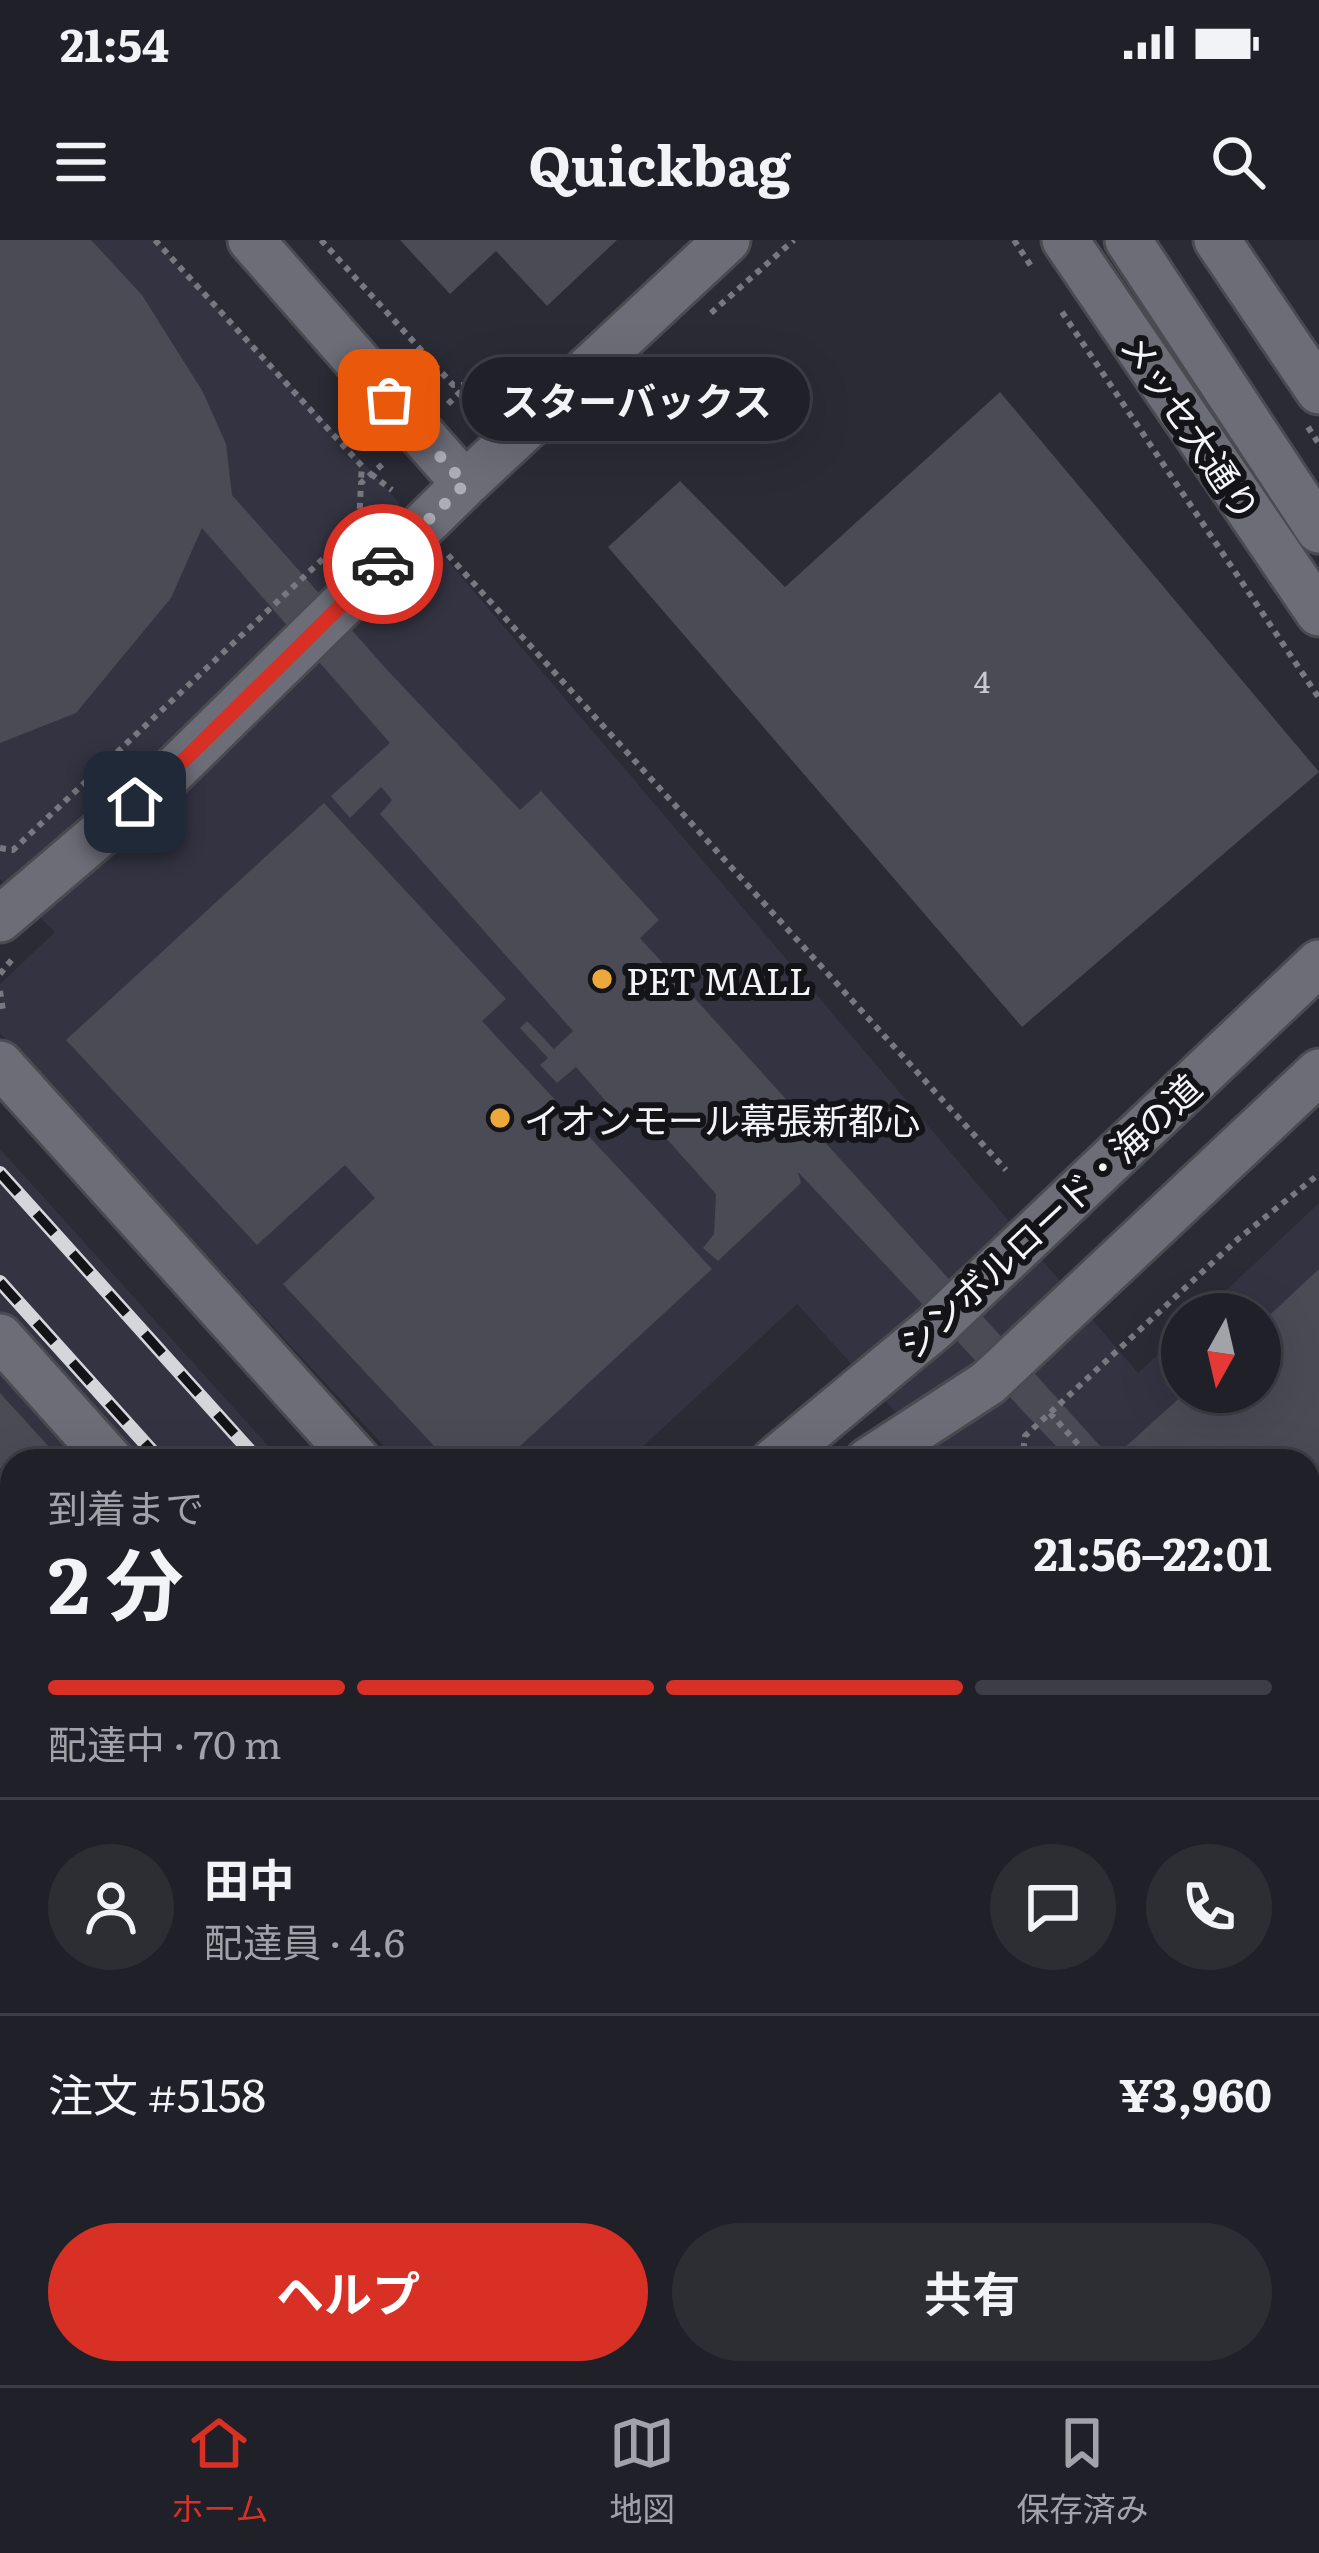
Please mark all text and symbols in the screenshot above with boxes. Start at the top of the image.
text: 21:54 [60,9,169,76]
text: Quickbag [528,122,791,203]
icon: menu [48,129,114,195]
icon: search [1205,129,1271,195]
street label: メッセ大通り [1110,322,1274,530]
pin [338,349,440,451]
callout: スターバックス [461,358,809,442]
icon: bag [356,367,422,433]
text: スターバックス [500,370,772,428]
courier [323,504,443,624]
icon: car [350,531,416,597]
house number: 4 [974,658,990,702]
pin [84,751,186,853]
icon: home [102,769,168,835]
place label: PET MALL [626,953,812,1006]
marker: PET MALL [589,966,615,992]
street label: シンボルロード・海の道 [886,1061,1212,1369]
place label: イオンモール幕張新都心 [524,1092,920,1145]
marker: イオンモール幕張新都心 [487,1105,513,1131]
north arrow [1161,1293,1281,1413]
map controls [1161,1293,1281,1413]
text: 到着まで [48,1477,204,1535]
text: 21:56–22:01 [1033,1518,1272,1585]
text: 2 分 [48,1522,184,1638]
text: 配達中 · 70 m [48,1713,282,1771]
button: person [48,1844,174,1970]
text: 田中 [204,1844,294,1911]
button: chat [990,1844,1116,1970]
button: phone [1146,1844,1272,1970]
text: 配達員 · 4.6 [204,1911,405,1969]
text: 注文 #5158 [48,2059,266,2126]
text: ¥3,960 [1119,2059,1272,2126]
button: ヘルプ [48,2223,648,2361]
button: 共有 [672,2223,1272,2361]
tab: ホーム [170,2410,269,2531]
tab: 地図 [609,2410,675,2531]
tab: 保存済み [1016,2410,1148,2531]

